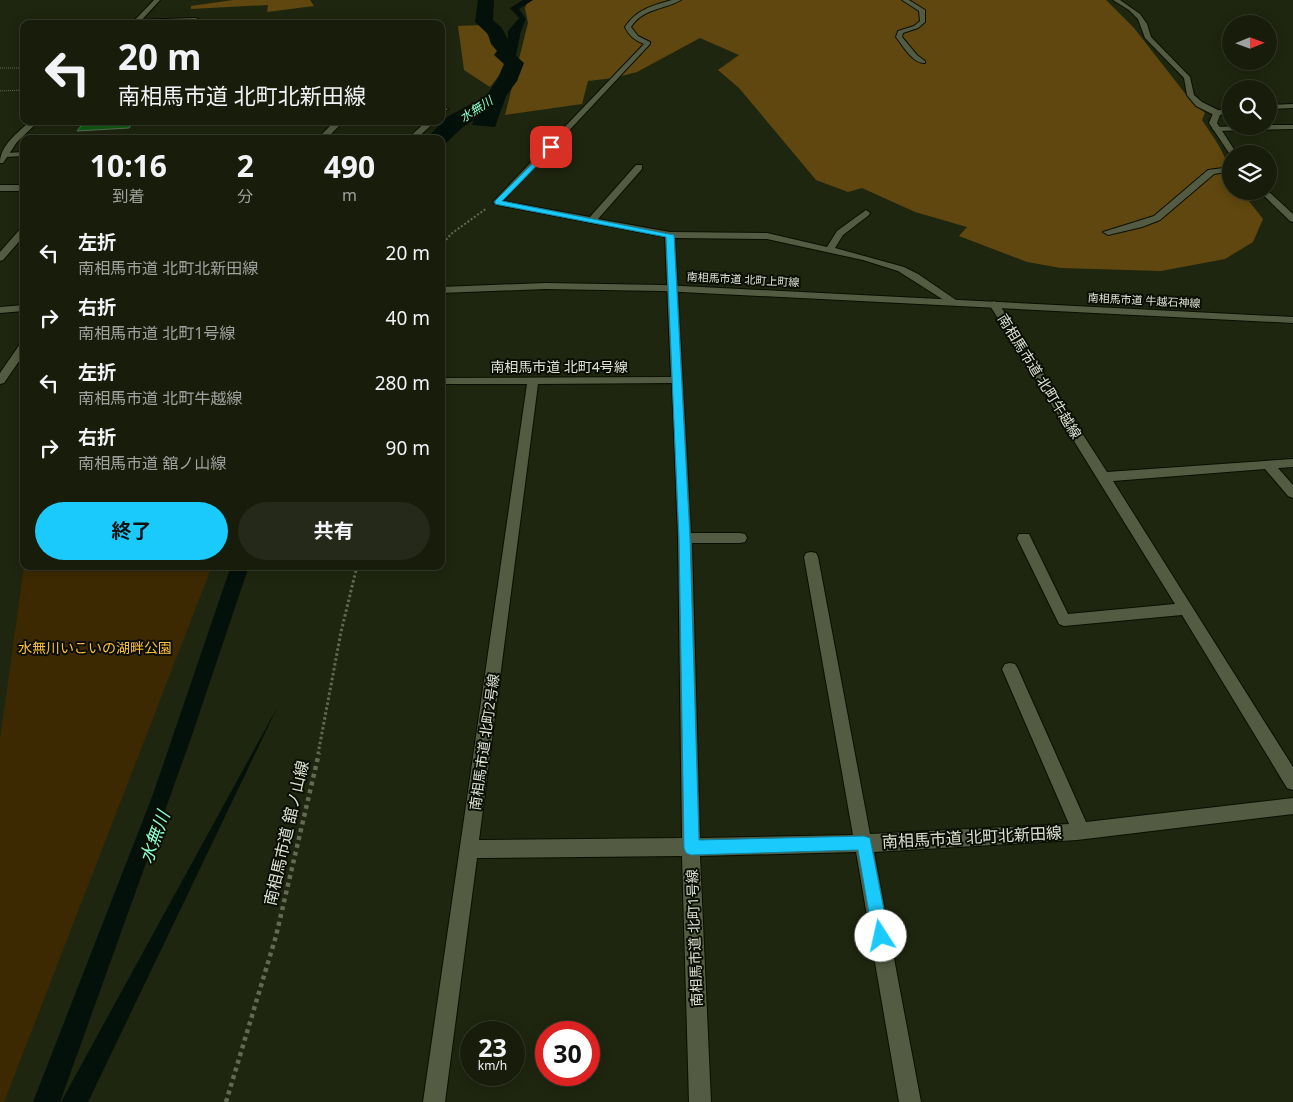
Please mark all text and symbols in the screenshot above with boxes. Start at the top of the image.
north arrow [1222,15,1278,70]
map controls [1222,15,1277,200]
text: 20 m [118,33,201,80]
icon: left [35,40,100,105]
text: 南相馬市道 北町北新田線 [118,80,366,110]
button: search [1222,80,1277,135]
water label: 水無川 [456,91,497,126]
pin [530,126,572,168]
icon: arrive [537,133,565,161]
text: 10:16 [90,145,167,186]
text: 2 [237,145,254,186]
button: layers [1222,145,1277,200]
text: 490 [324,146,375,187]
text: m [342,184,357,206]
text: 到着 [112,185,144,207]
text: 分 [237,185,253,207]
text: 左折 [78,229,116,255]
icon: left [35,239,63,267]
text: 20 m [386,240,430,266]
text: 南相馬市道 北町北新田線 [78,257,258,279]
street label: 南相馬市道 北町上町線 [686,269,800,289]
street label: 南相馬市道 牛越石神線 [1087,290,1201,310]
text: 右折 [78,294,116,320]
icon: right [35,304,63,332]
text: 40 m [386,305,430,331]
street label: 南相馬市道 北町牛越線 [994,310,1086,442]
text: 南相馬市道 北町1号線 [78,322,235,344]
street label: 南相馬市道 北町4号線 [490,357,628,376]
text: 左折 [78,359,116,385]
icon: left [35,369,63,397]
text: 280 m [375,370,430,396]
text: 南相馬市道 北町牛越線 [78,387,242,409]
text: 右折 [78,424,116,450]
icon: right [35,434,63,462]
text: 90 m [386,435,430,461]
text: 南相馬市道 舘ノ山線 [78,452,226,474]
button: 終了 [35,502,228,560]
button: 共有 [238,502,430,560]
park label: 水無川いこいの湖畔公園 [18,638,172,657]
street label: 南相馬市道 北町2号線 [465,673,503,811]
street label: 南相馬市道 舘ノ山線 [259,758,313,908]
water label: 水無川 [133,806,175,866]
street label: 南相馬市道 北町北新田線 [881,821,1063,853]
street label: 南相馬市道 北町1号線 [682,869,706,1007]
position arrow [854,909,906,961]
speed limit sign: 30 [535,1021,600,1086]
text: 23 [478,1030,507,1064]
text: km/h [478,1057,507,1074]

